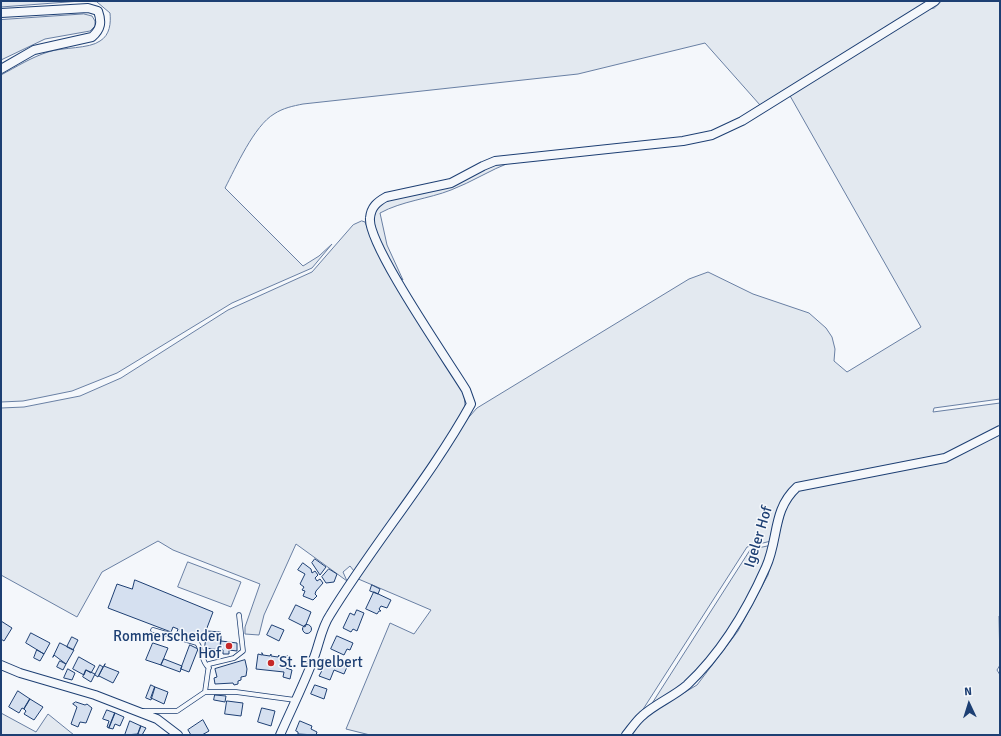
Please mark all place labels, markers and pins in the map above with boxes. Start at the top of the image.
place label: Rommerscheider Hof [113,628,221,663]
marker: Rommerscheider Hof [224,641,234,651]
place label: St. Engelbert [279,654,363,672]
marker: St. Engelbert [266,658,276,668]

